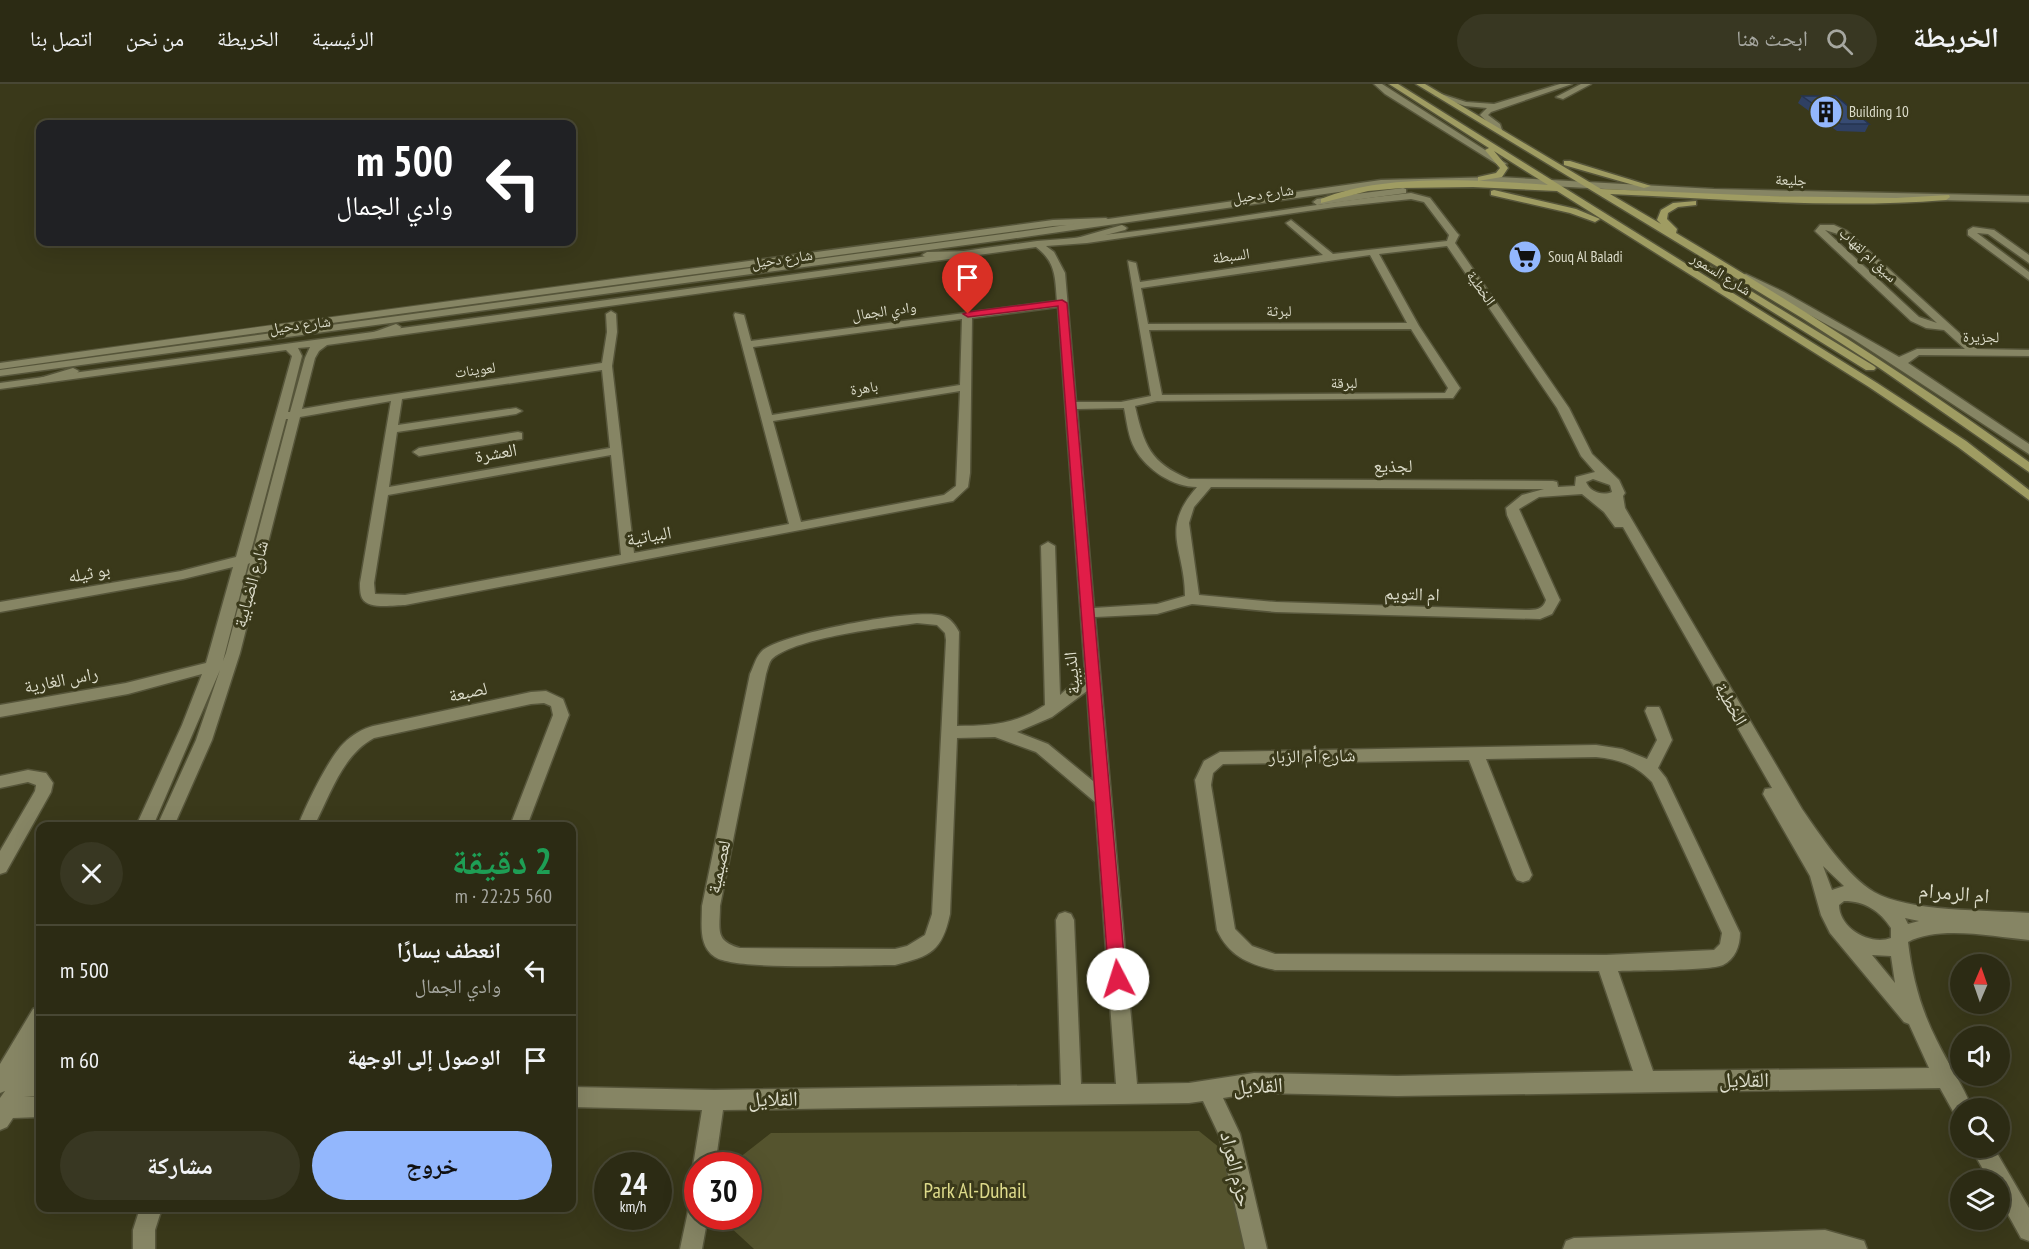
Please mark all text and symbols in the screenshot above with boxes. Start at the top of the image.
search box [1457,14,1877,68]
text: الخريطة [1913,18,1999,55]
text: ابحث هنا [1736,24,1808,52]
text: اتصل بنا [30,25,93,52]
text: من نحن [126,25,184,52]
text: الخريطة [217,25,279,52]
text: الرئيسية [312,25,374,52]
icon: search [1823,25,1856,58]
building icon: Building 10 [1808,94,1844,130]
place label: Building 10 [1849,102,1909,121]
text: 500 m [356,133,453,188]
icon: left [474,144,552,222]
street label: جليعة [1775,169,1808,190]
street label: شارع دحيل [1231,180,1295,208]
text: وادي الجمال [336,188,453,222]
street label: سيق ام لقهاب [1835,223,1901,287]
supermarket icon: Souq Al Baladi [1507,239,1543,275]
street label: السبطة [1211,244,1251,268]
street label: شارع دحيل [750,245,814,273]
place label: Souq Al Baladi [1548,247,1623,266]
street label: شارع السمور [1686,247,1755,300]
pin [942,252,993,314]
icon: arrive [951,261,984,294]
street label: الخطية [1463,267,1500,309]
street label: وادي الجمال [850,297,918,327]
street label: لبرثة [1266,301,1292,320]
street label: شارع دحيل [268,311,332,339]
street label: لجزيرة [1963,327,1999,346]
street label: لعوينات [453,357,497,382]
street label: لبرقة [1331,373,1357,392]
street label: باهرة [849,376,879,399]
street label: العشرة [473,438,519,467]
street label: لجذيع [1373,454,1413,478]
street label: البياتية [625,520,673,551]
street label: شارع الضبابية [228,538,273,630]
street label: بو ثيله [66,557,112,588]
street label: ام التويم [1384,581,1440,607]
street label: الذيبية [1058,651,1085,695]
street label: راس الغارية [22,661,100,698]
street label: لصبعة [447,676,489,707]
street label: الخطية [1710,678,1753,729]
street label: شارع أم الزبار [1267,743,1356,769]
text: 2 دقيقة [452,837,552,884]
street label: لعصيمية [702,838,735,896]
button: close [60,842,123,905]
street label: ام الرمرام [1917,876,1991,910]
text: 560 m · 22:25 [455,883,552,909]
text: انعطف يسارًا [397,936,501,964]
position arrow [1086,947,1150,1011]
icon: left [519,954,552,987]
north arrow [1950,954,2010,1014]
map controls [1950,954,2010,1230]
text: 500 m [60,956,109,984]
text: وادي الجمال [414,973,501,999]
button: sound [1950,1026,2010,1086]
text: الوصول إلى الوجهة [347,1043,501,1071]
icon: arrive [519,1044,552,1077]
text: 60 m [60,1046,99,1074]
street label: القلايل [1719,1066,1769,1093]
street label: القلايل [1232,1071,1284,1100]
street label: القلايل [748,1085,798,1112]
button: search [1950,1098,2010,1158]
street label: حزم العراد [1213,1128,1259,1210]
button: مشاركة [60,1131,300,1200]
button: خروج [312,1131,552,1200]
speed limit sign: 30 [684,1152,762,1230]
text: 24 [619,1164,647,1203]
button: layers [1950,1170,2010,1230]
park label: Park Al-Duhail [924,1177,1026,1204]
text: km/h [620,1197,646,1216]

